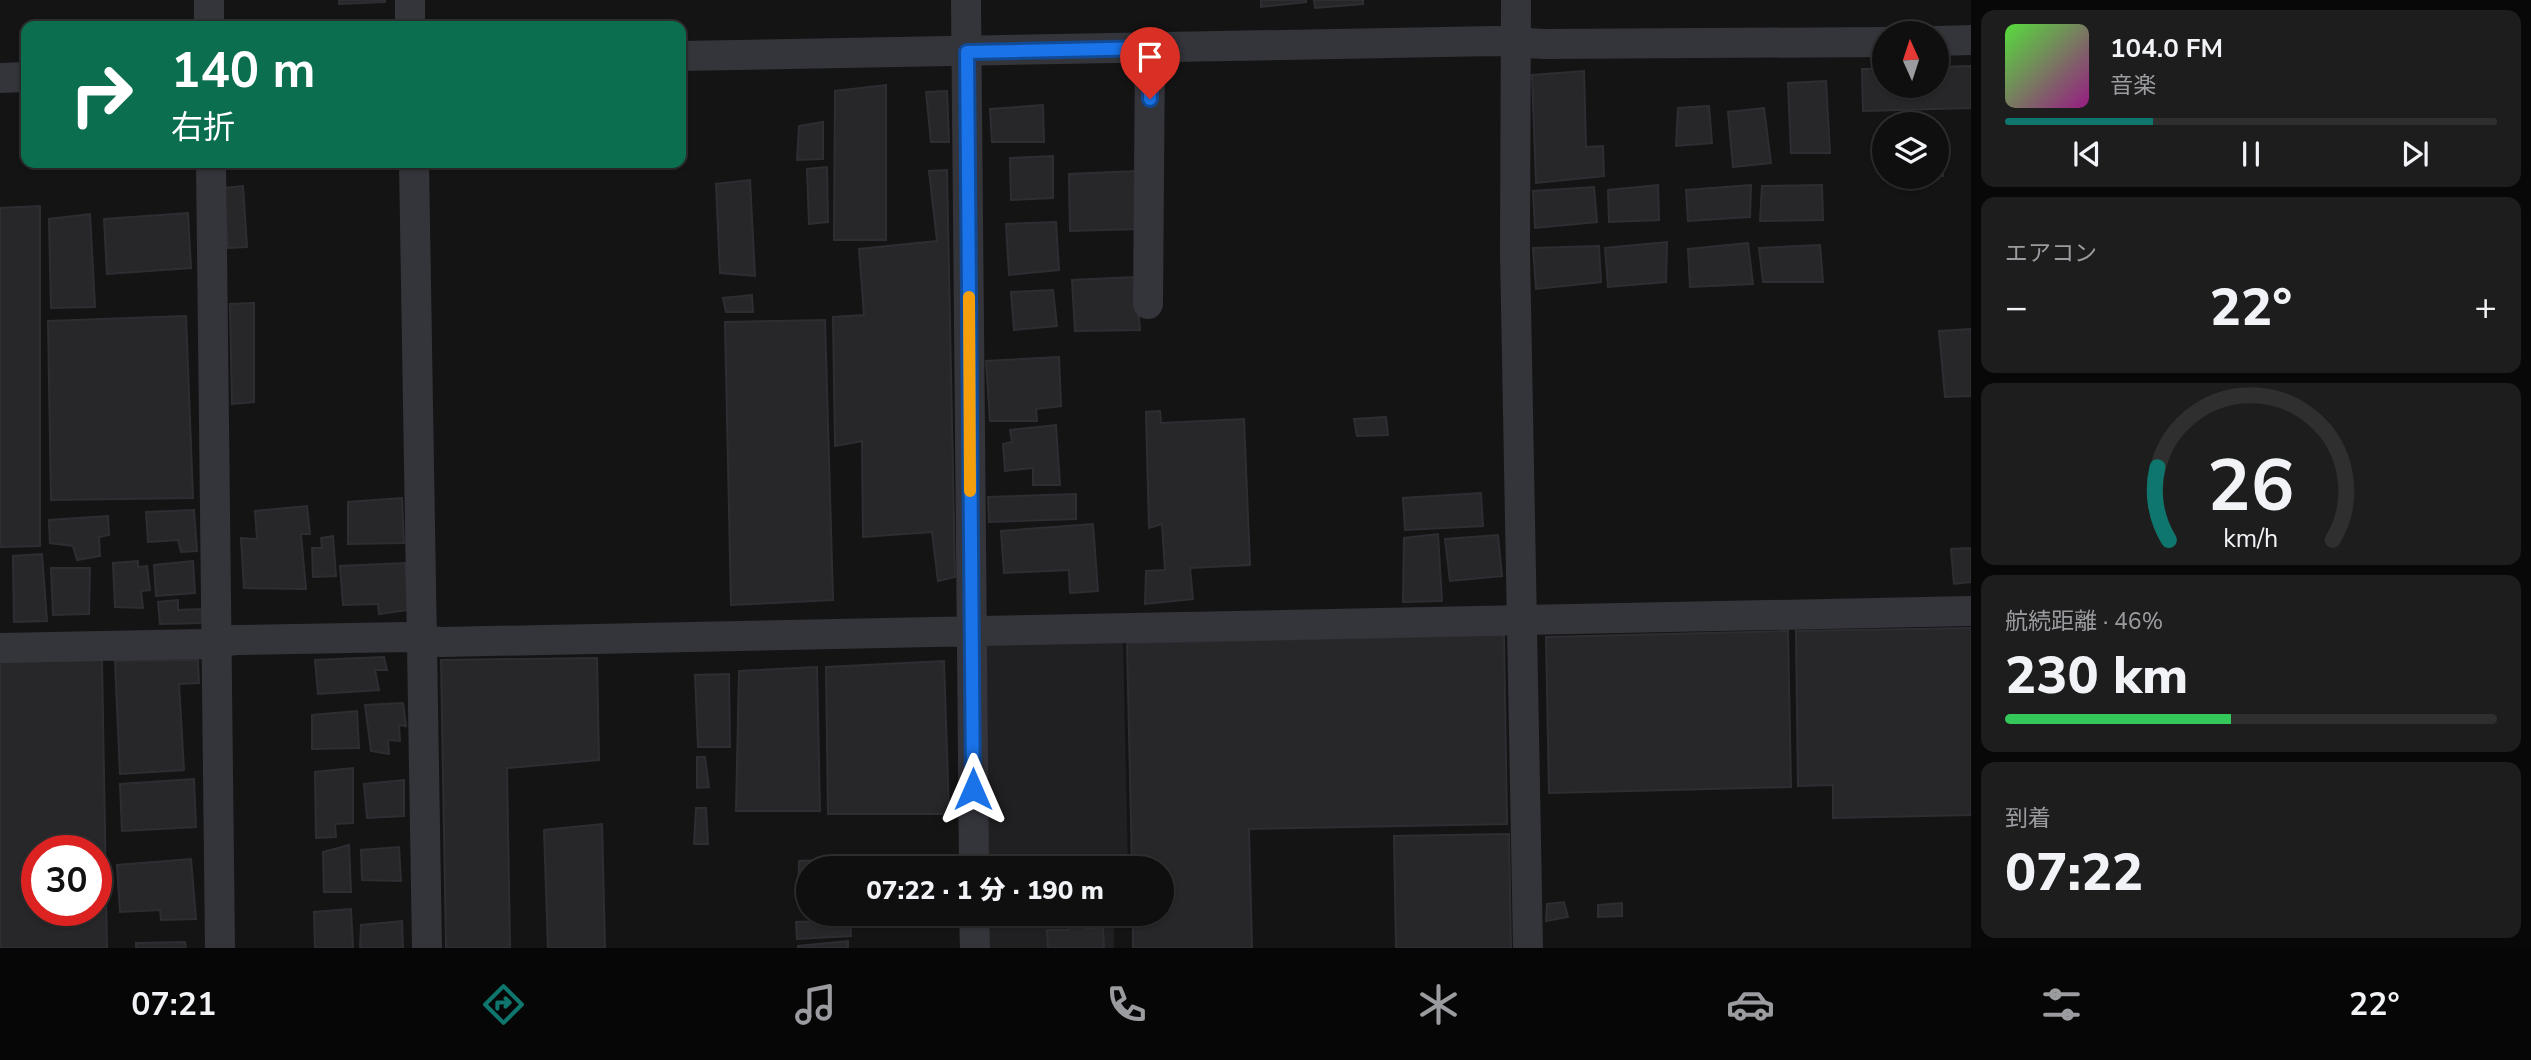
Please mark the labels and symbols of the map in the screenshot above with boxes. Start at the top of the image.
north arrow [1872,21,1950,98]
pin [1120,27,1180,99]
position arrow [936,752,1010,826]
speed limit sign: 30 [21,835,112,926]

